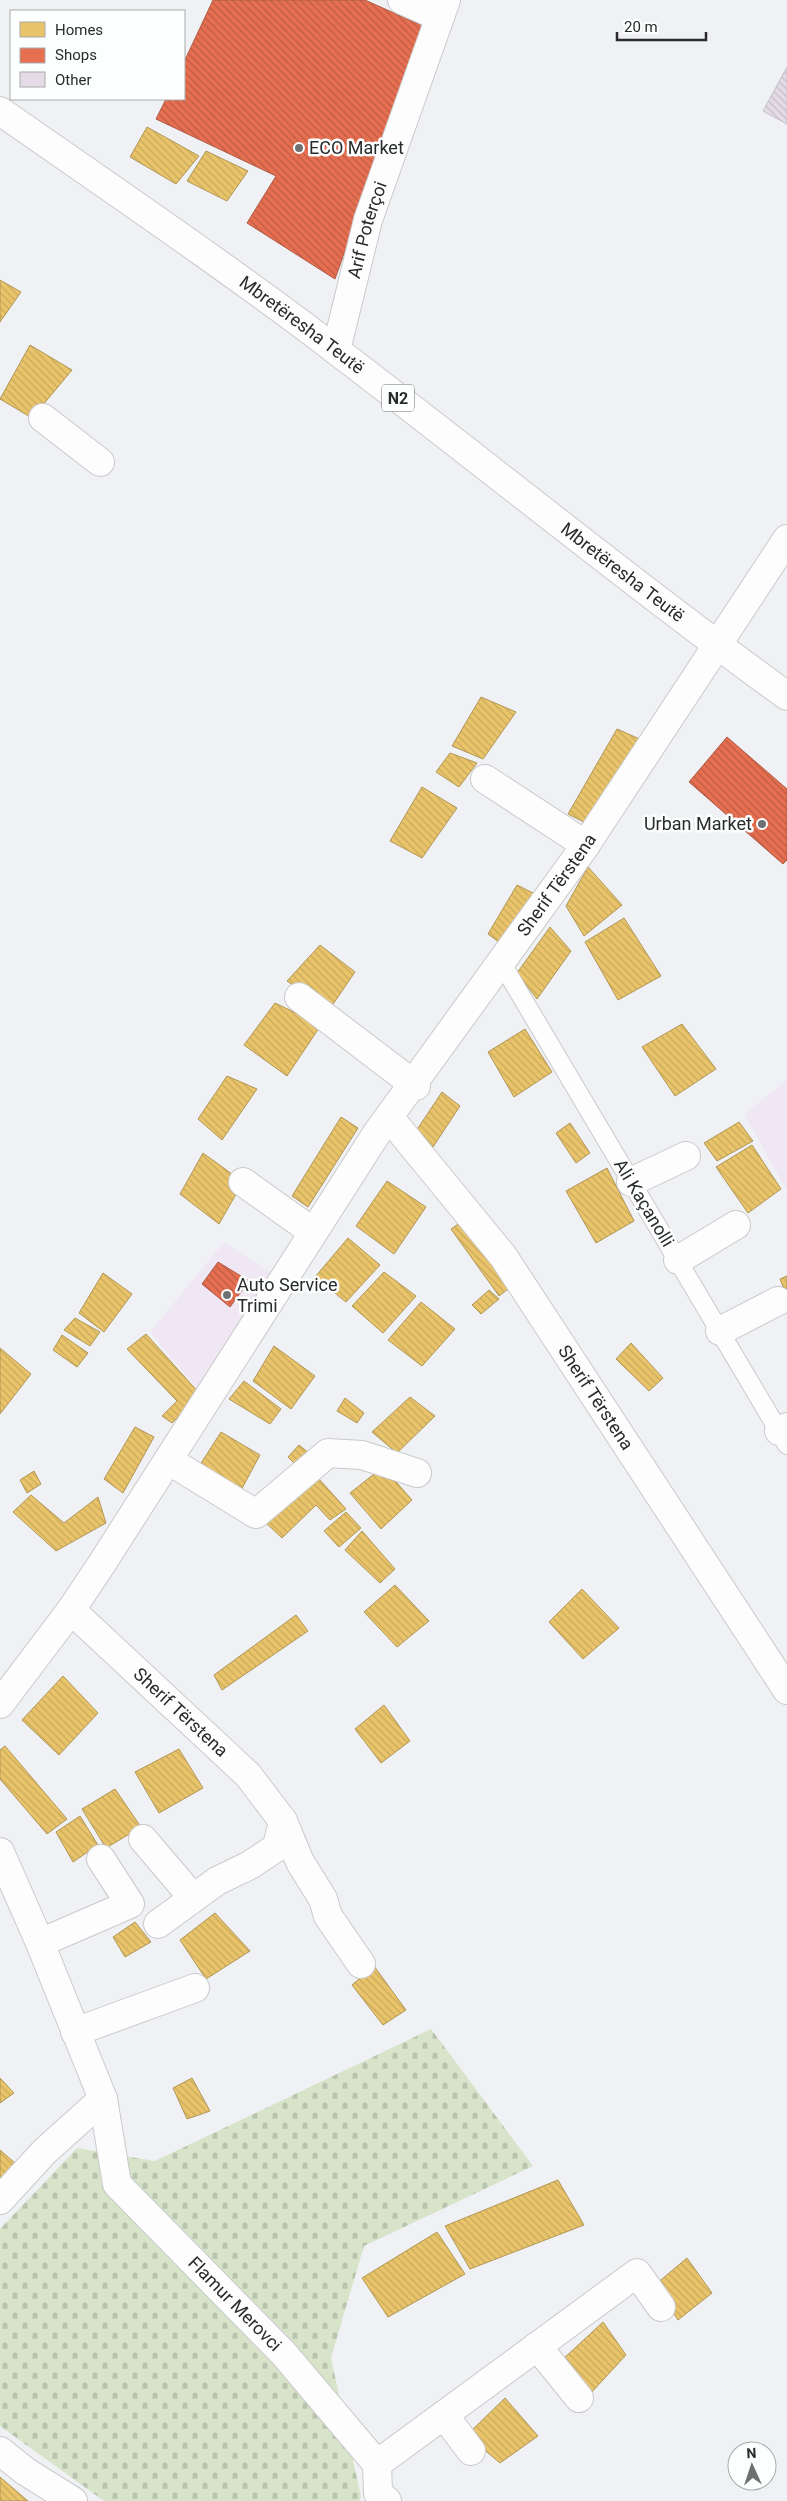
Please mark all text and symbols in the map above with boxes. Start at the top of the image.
legend [10,10,185,100]
scale bar [617,10,706,42]
text: 20 m [624,18,658,36]
text: Homes [55,21,103,39]
text: Shops [55,46,97,64]
text: Other [55,71,92,89]
place label: ECO Market [309,137,404,158]
marker: ECO Market [293,142,305,154]
street label: Arif Poterçoi [343,179,391,281]
street label: Mbretëresha Teutë [236,271,369,378]
road number: N2 [382,384,414,412]
street label: Mbretëresha Teutë [557,518,689,626]
place label: Urban Market [644,813,752,834]
marker: Urban Market [756,818,768,830]
street label: Sherif Tërstena [513,829,600,940]
street label: Ali Kaçanolli [610,1155,679,1250]
place label: Auto Service Trimi [237,1274,338,1316]
marker: Auto Service Trimi [221,1289,233,1301]
street label: Sherif Tërstena [554,1341,638,1454]
street label: Sherif Tërstena [130,1663,232,1761]
street label: Flamur Merovci [184,2252,286,2355]
north arrow [727,2441,777,2491]
text: N [746,2445,757,2461]

